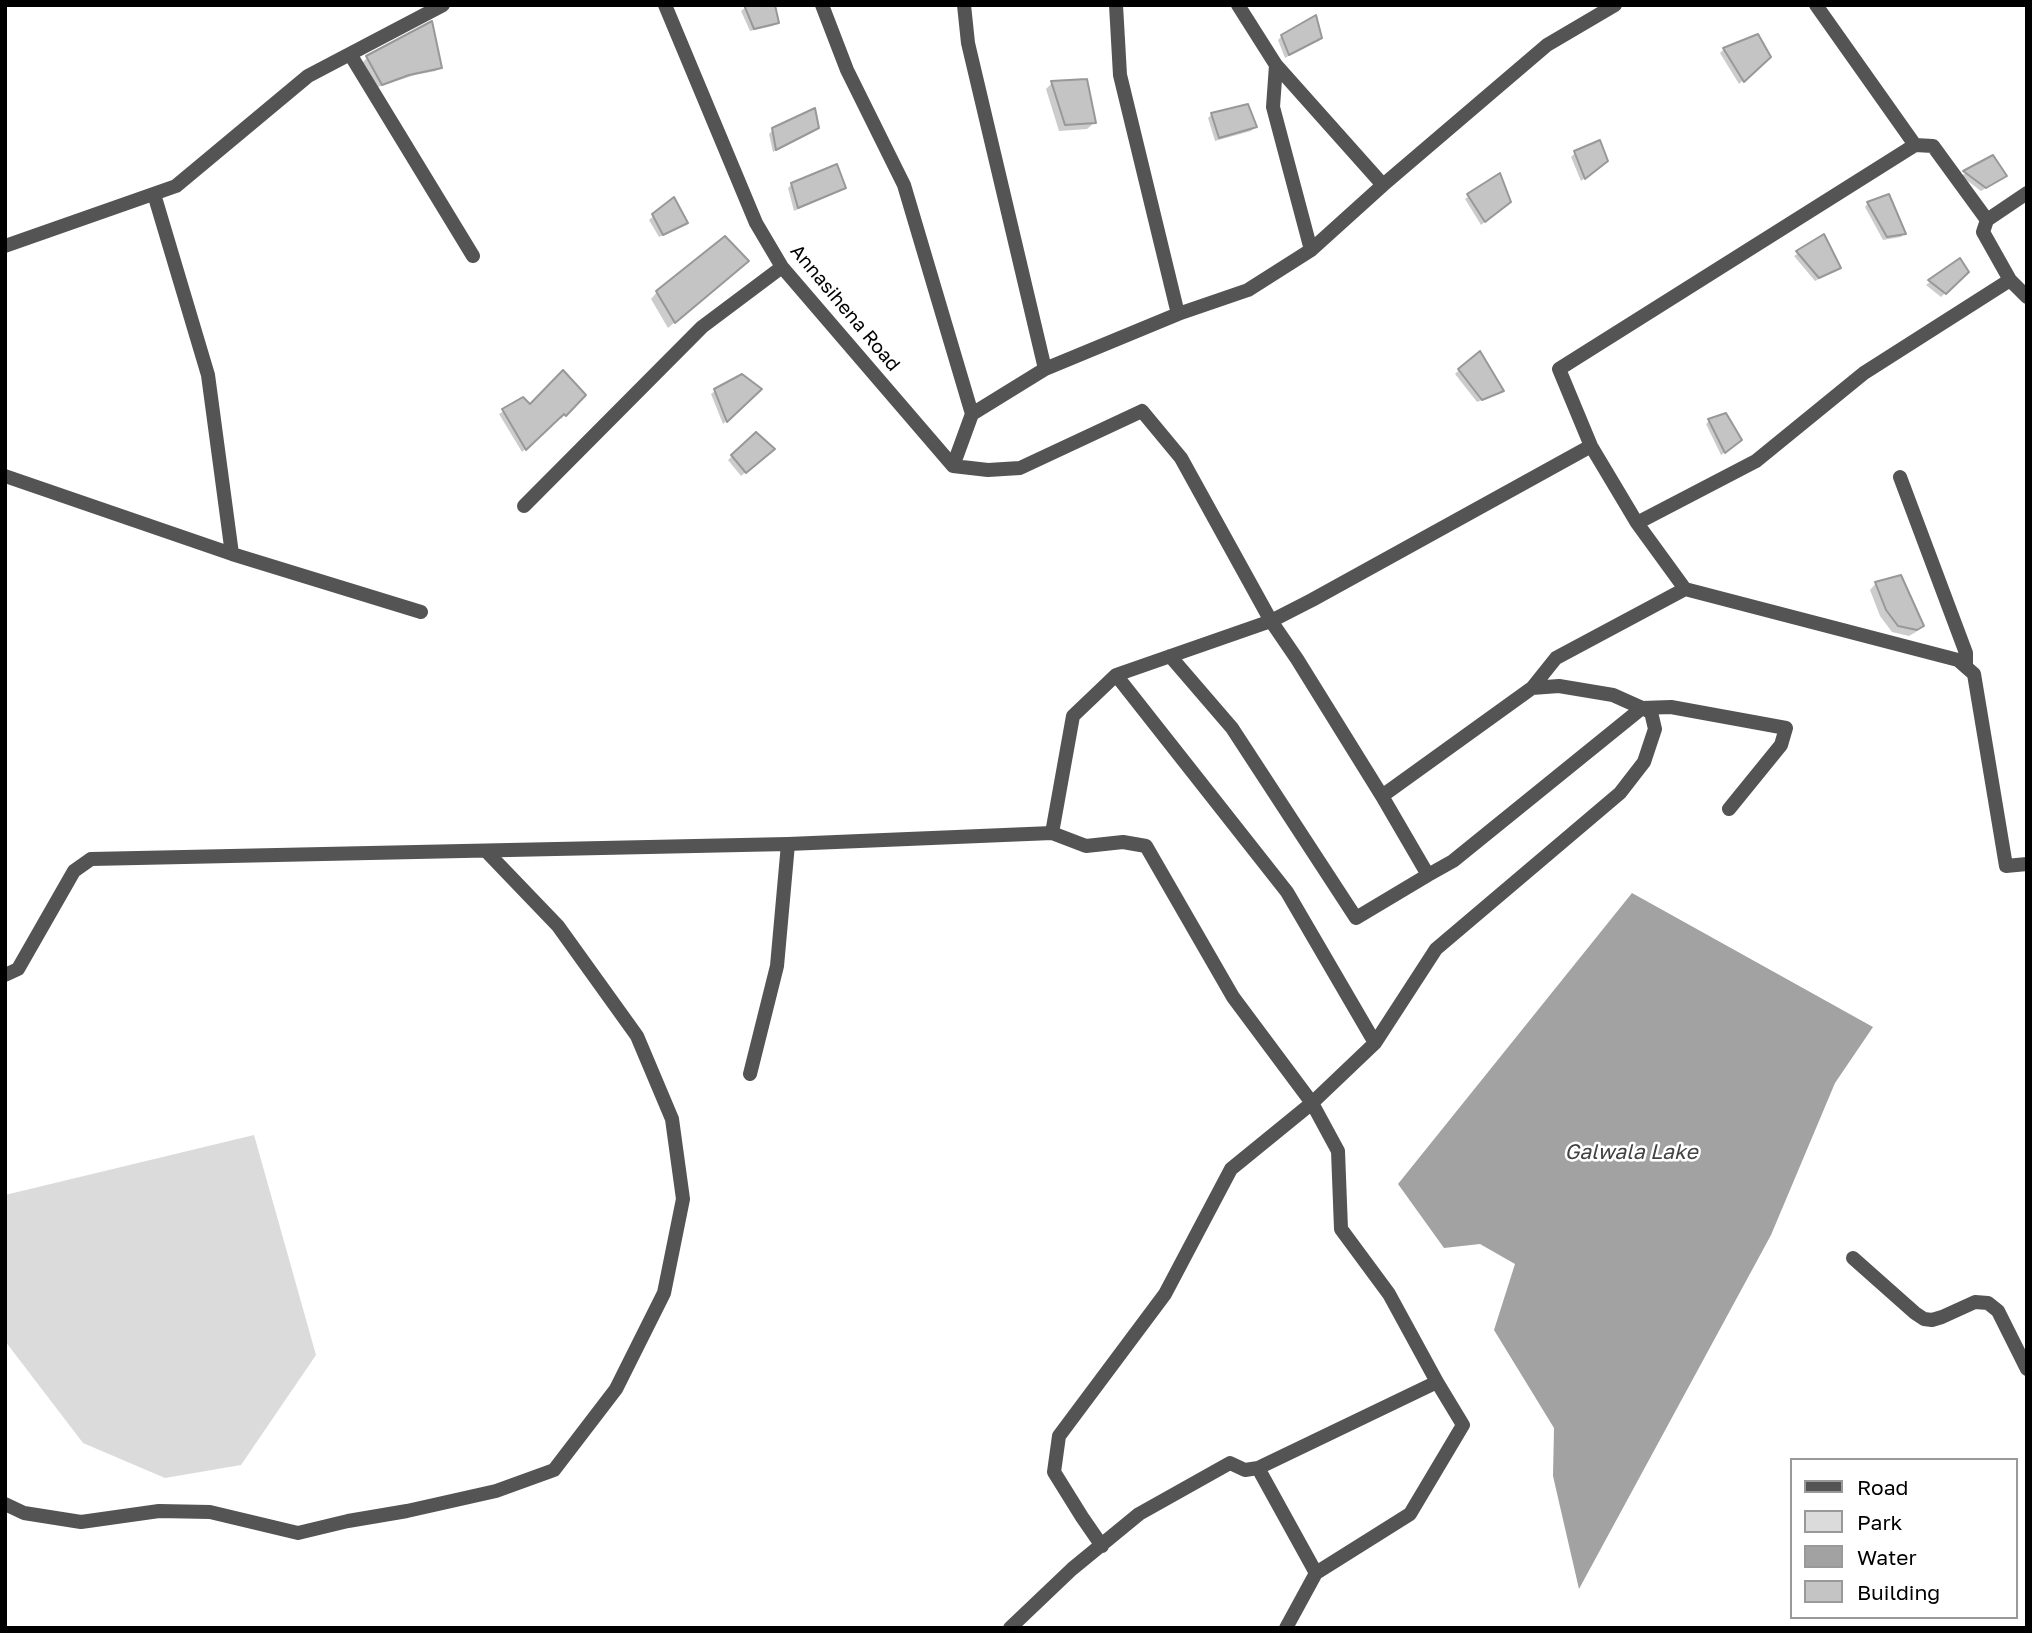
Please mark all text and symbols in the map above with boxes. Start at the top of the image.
street label: Annasihena Road [785,240,905,376]
water label: Galwala Lake [1564,1139,1698,1165]
legend [1790,1458,2018,1619]
text: Road [1857,1474,1908,1500]
text: Park [1857,1509,1902,1535]
text: Water [1857,1544,1917,1570]
text: Building [1857,1579,1940,1605]

